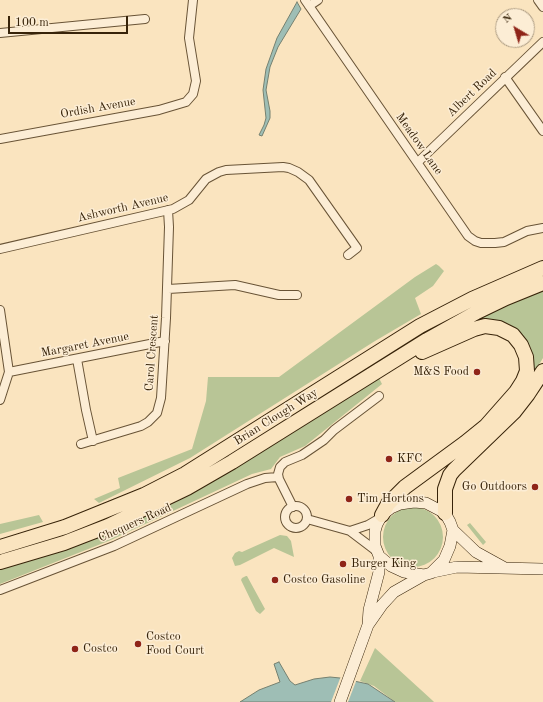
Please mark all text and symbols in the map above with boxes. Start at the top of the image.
scale bar [10,8,130,34]
north arrow [495,8,535,48]
text: N [501,12,515,26]
text: 100 m [15,17,49,29]
street label: Albert Road [444,66,500,120]
street label: Ordish Avenue [59,94,137,122]
street label: Meadow Lane [392,110,446,178]
street label: Ashworth Avenue [76,191,170,225]
street label: Carol Crescent [142,314,162,392]
street label: Margaret Avenue [40,329,130,361]
place label: M&S Food [413,365,469,379]
marker: M&S Food [472,367,482,377]
street label: Brian Clough Way [231,385,321,449]
place label: KFC [397,452,422,466]
marker: KFC [384,454,394,464]
place label: Go Outdoors [462,480,527,494]
marker: Go Outdoors [530,482,540,492]
place label: Tim Hortons [357,492,424,506]
marker: Tim Hortons [344,494,354,504]
street label: Chequers Road [96,501,174,545]
place label: Burger King [351,557,416,571]
marker: Burger King [338,559,348,569]
place label: Costco Gasoline [283,573,365,587]
marker: Costco Gasoline [270,575,280,585]
place label: Costco Food Court [146,630,204,658]
marker: Costco Food Court [133,639,143,649]
place label: Costco [83,642,118,656]
marker: Costco [70,644,80,654]

